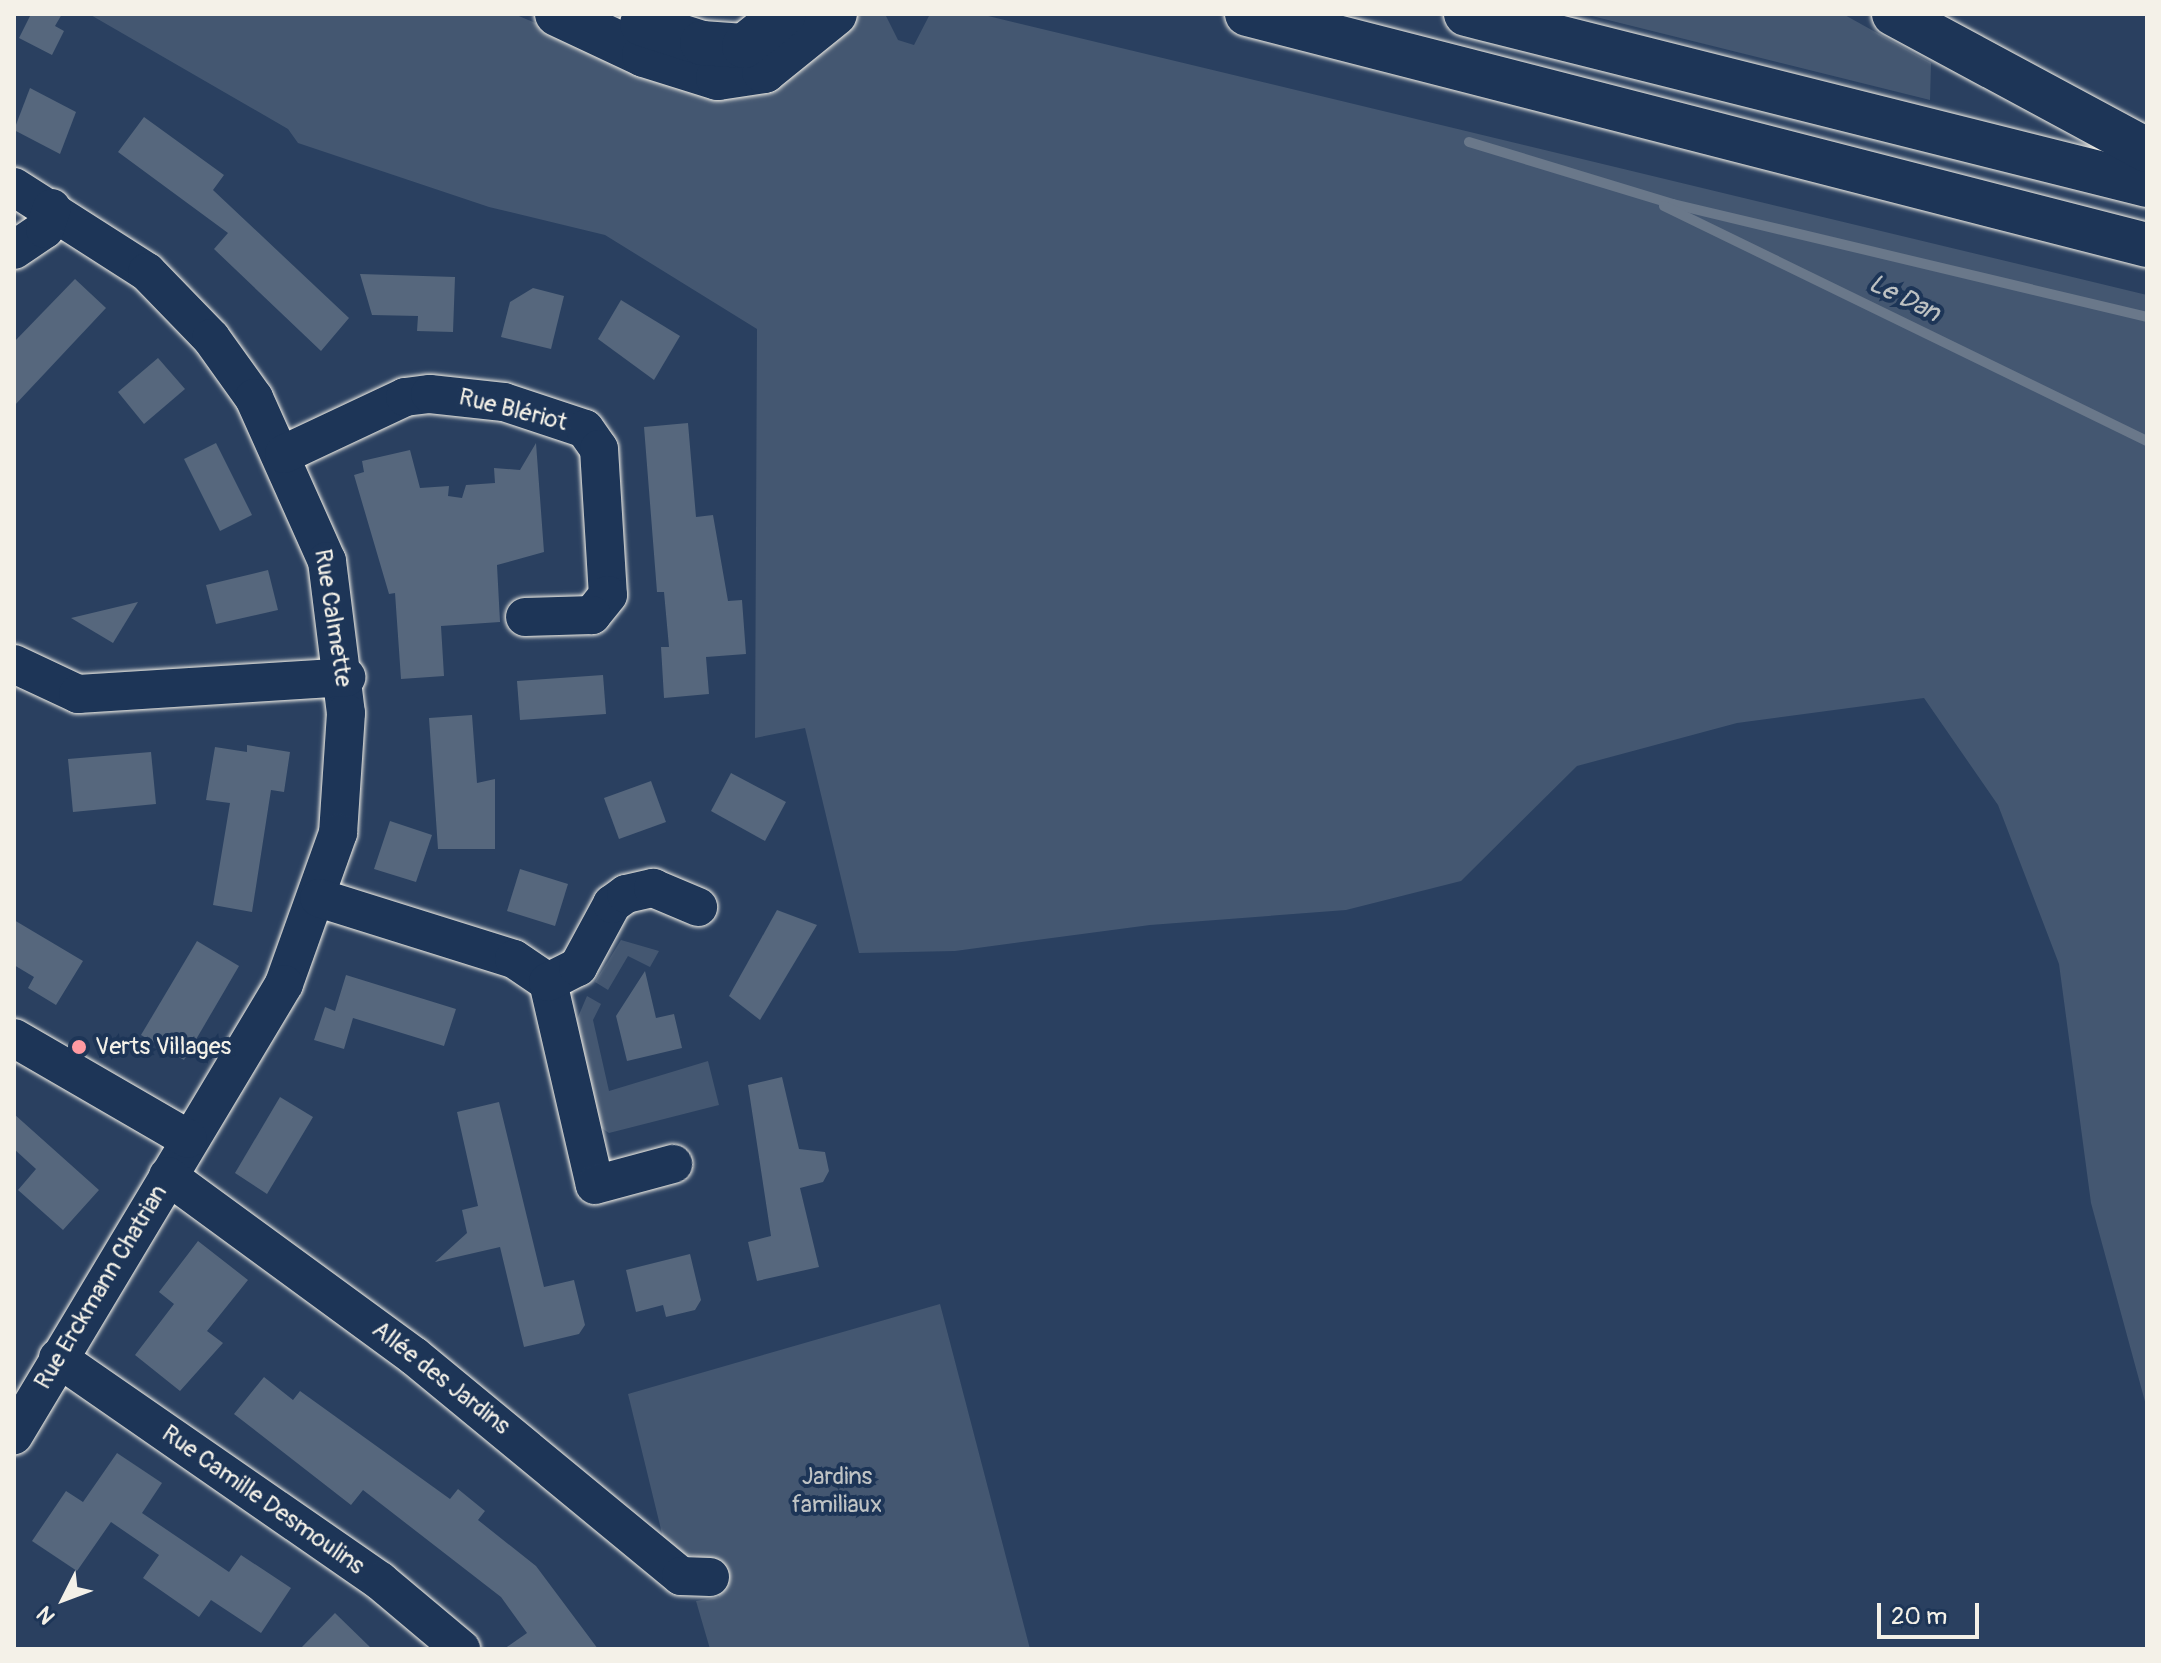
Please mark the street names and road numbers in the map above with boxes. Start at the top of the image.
street label: Rue Blériot [456,383,570,437]
street label: Rue Calmette [308,547,358,689]
street label: Rue Erckmann Chatrian [29,1180,173,1394]
street label: Allée des Jardins [366,1315,516,1441]
street label: Rue Camille Desmoulins [156,1419,370,1581]

